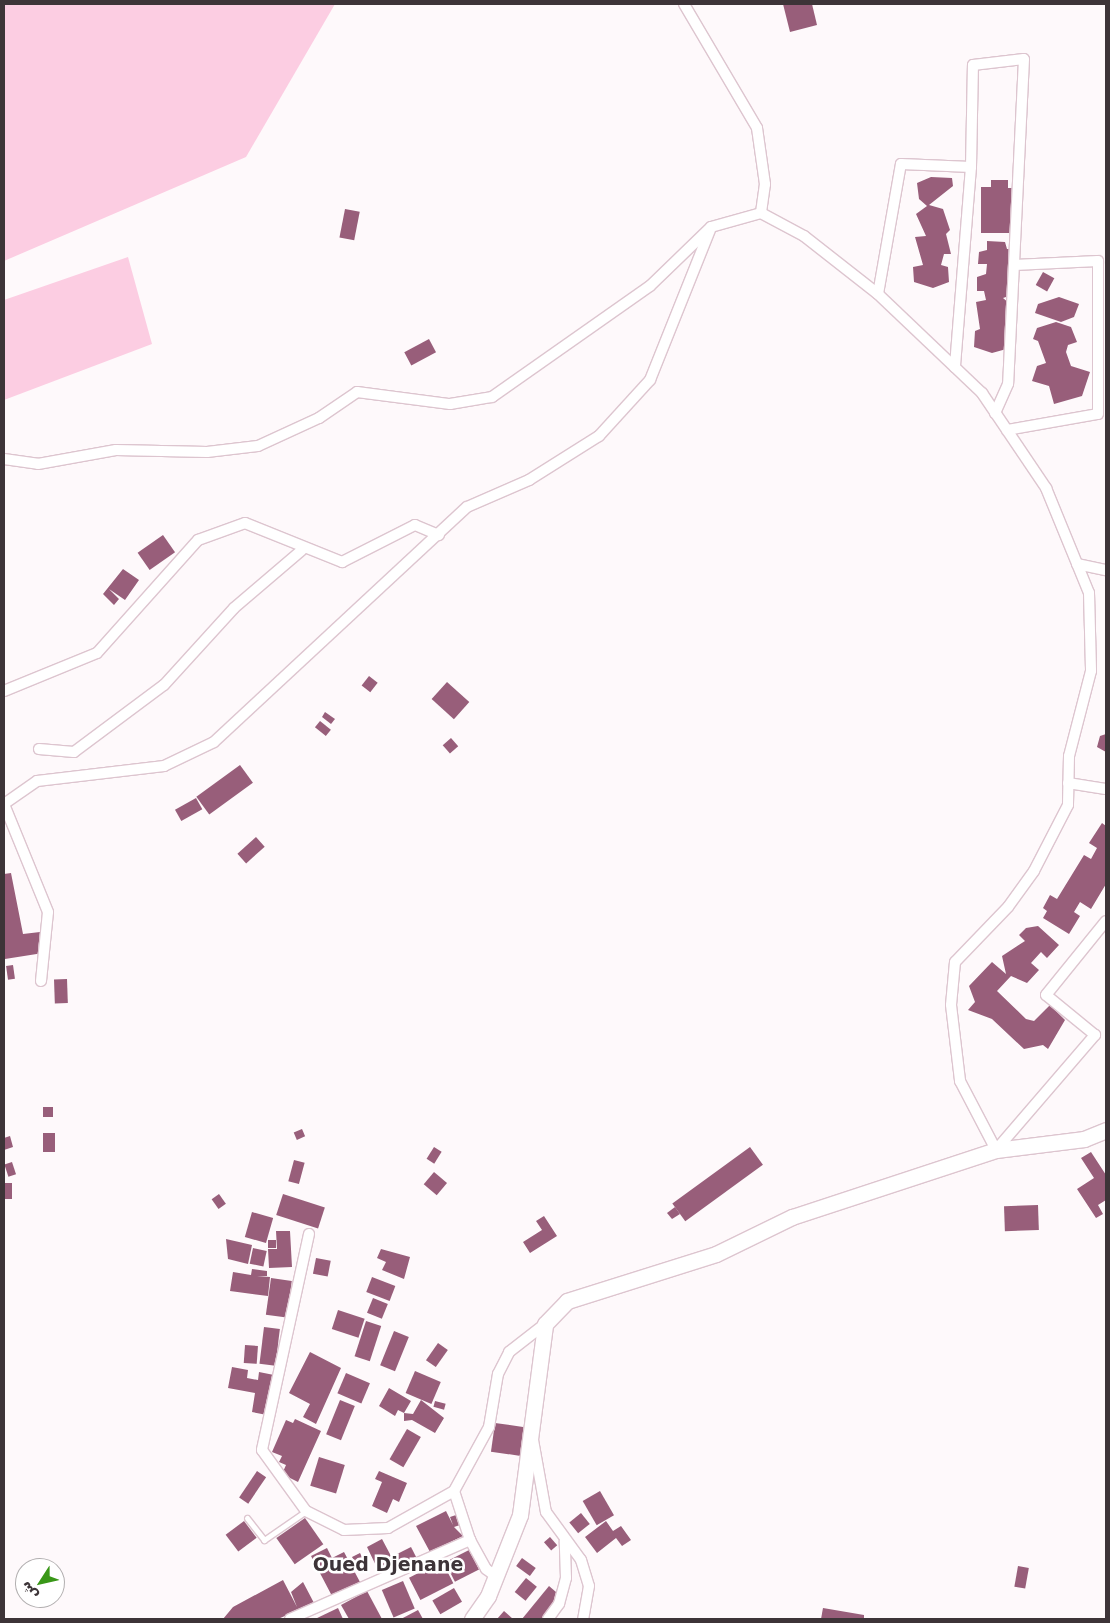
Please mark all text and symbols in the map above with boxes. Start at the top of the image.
district label: Oued Djenane [313,1554,463,1576]
north arrow [15,1558,65,1608]
text: ش [16,1579,41,1604]

